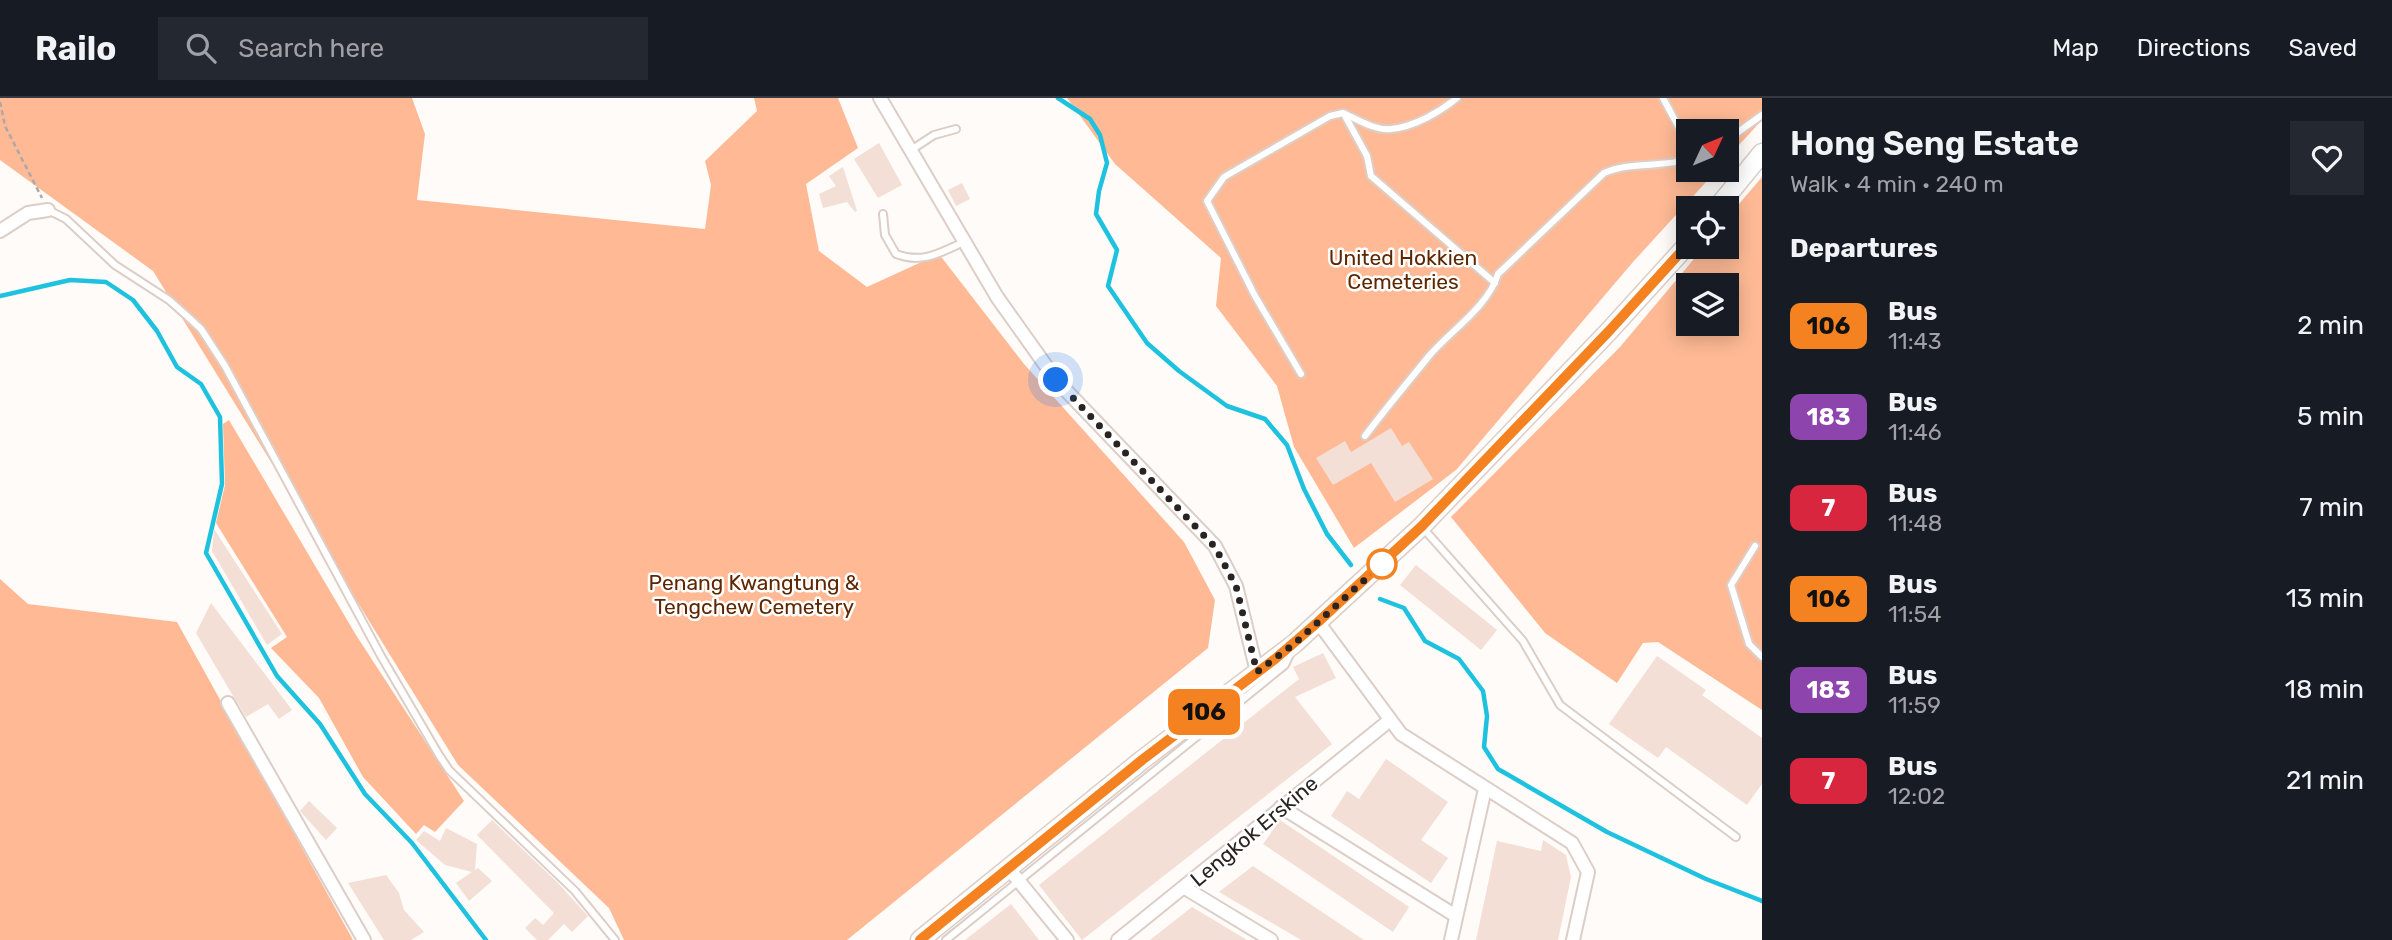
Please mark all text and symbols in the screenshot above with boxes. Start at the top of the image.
search box [158,17,648,80]
text: Railo [35,29,116,68]
icon: search [182,29,220,67]
text: Search here [238,33,384,64]
text: Map [2052,34,2099,62]
text: Directions [2137,34,2250,62]
text: Saved [2288,34,2357,62]
north arrow [1676,119,1740,182]
map controls [1676,119,1739,336]
button: heart [2290,121,2364,195]
text: Hong Seng Estate [1790,124,2079,163]
text: Walk · 4 min · 240 m [1790,170,2004,198]
button: locate [1676,196,1739,259]
text: Departures [1790,233,1938,264]
park label: United Hokkien Cemeteries [1329,245,1477,294]
button: layers [1676,273,1739,336]
text: Bus [1888,296,1937,327]
text: 2 min [2297,310,2364,341]
text: 106 [1807,312,1850,340]
text: 11:43 [1888,327,1942,355]
your location [1038,362,1073,397]
text: Bus [1888,387,1937,418]
text: 5 min [2297,401,2364,432]
text: 183 [1807,403,1851,431]
text: 11:46 [1888,418,1942,446]
text: Bus [1888,478,1937,509]
text: 7 min [2299,492,2364,523]
text: 7 [1822,494,1835,522]
text: 11:48 [1888,509,1943,537]
unlabelled marker [1367,549,1397,579]
text: Bus [1888,569,1937,600]
park label: Penang Kwangtung & Tengchew Cemetery [649,570,860,619]
text: 13 min [2286,583,2364,614]
text: 106 [1807,585,1850,613]
text: 11:54 [1888,600,1942,628]
text: Bus [1888,660,1937,691]
text: 18 min [2285,674,2364,705]
text: 183 [1807,676,1851,704]
line badge: 106 [1164,689,1244,735]
text: 11:59 [1888,691,1941,719]
text: 106 [1182,698,1226,726]
text: Bus [1888,751,1937,782]
text: 21 min [2286,765,2364,796]
text: 7 [1822,767,1835,795]
street label: Lengkok Erskine [1185,770,1323,892]
text: 12:02 [1888,782,1945,810]

